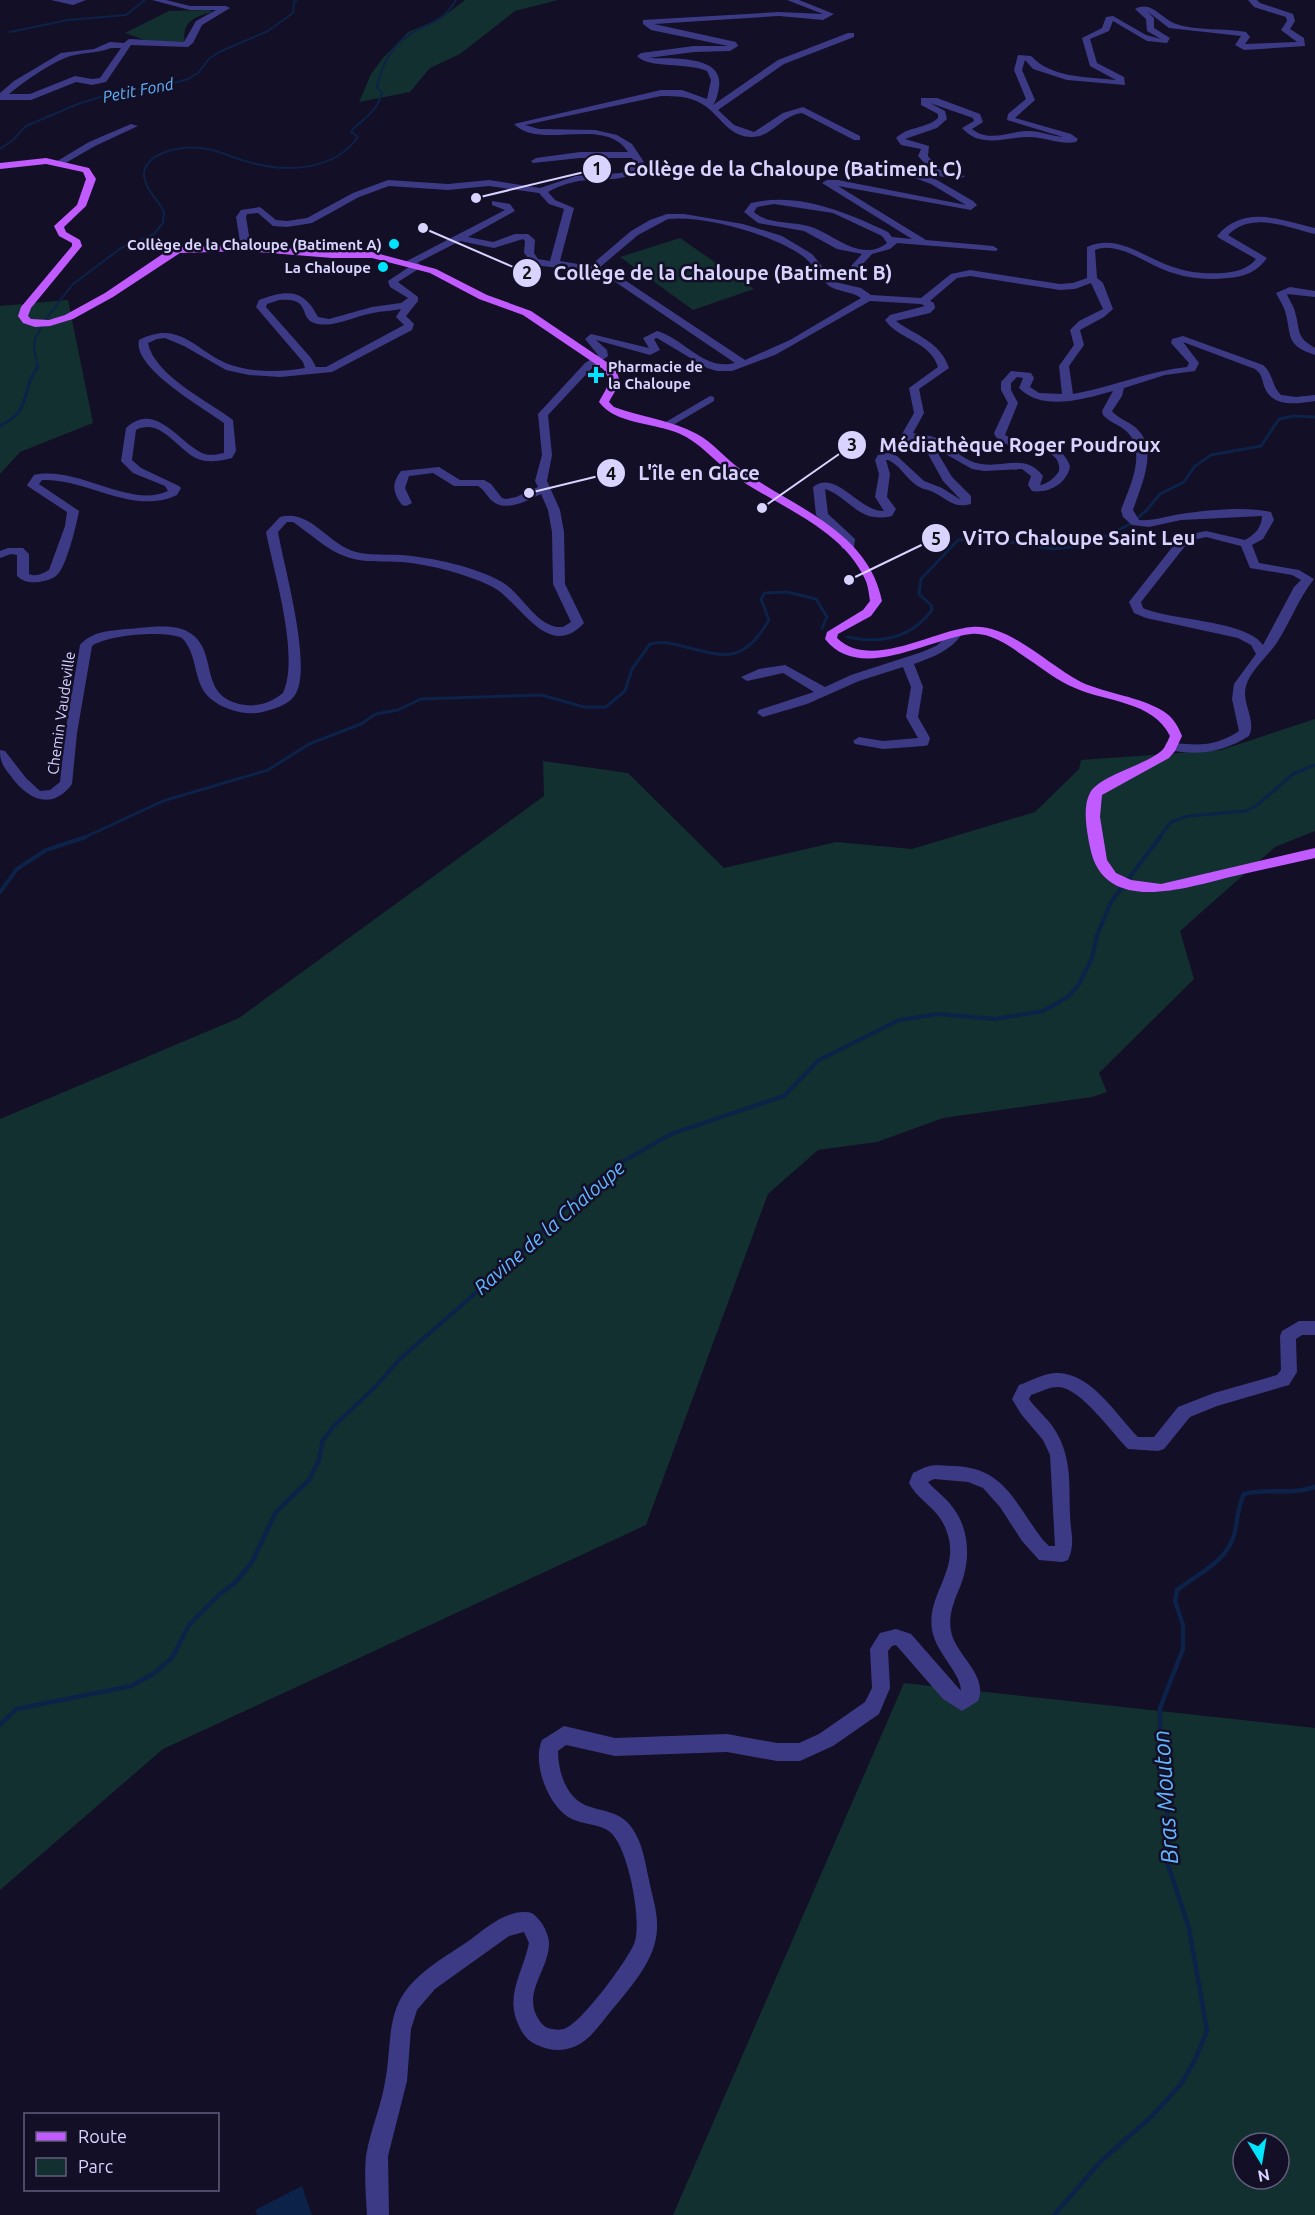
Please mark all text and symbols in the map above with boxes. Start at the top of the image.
water label: Petit Fond [101,74,176,106]
callout: Collège de la Chaloupe (Batiment C) [582,150,974,188]
text: Collège de la Chaloupe (Batiment C) [624,157,962,180]
text: 1 [592,158,602,178]
place label: Collège de la Chaloupe (Batiment A) [127,236,382,253]
marker: Collège de la Chaloupe (Batiment A) [387,237,401,251]
callout: Collège de la Chaloupe (Batiment B) [512,254,905,292]
place label: La Chaloupe [284,259,371,276]
marker: La Chaloupe [376,260,390,274]
text: Collège de la Chaloupe (Batiment B) [554,261,892,284]
text: 2 [522,262,532,282]
place label: Pharmacie de la Chaloupe [608,358,703,392]
marker: Pharmacie de la Chaloupe [589,368,603,382]
callout: Médiathèque Roger Poudroux [837,426,1172,464]
text: Médiathèque Roger Poudroux [879,433,1161,456]
text: 3 [847,434,857,454]
callout: L'île en Glace [596,454,772,492]
text: L'île en Glace [638,461,760,484]
text: 4 [606,463,616,483]
callout: ViTO Chaloupe Saint Leu [921,519,1208,557]
text: ViTO Chaloupe Saint Leu [963,526,1195,549]
text: 5 [931,528,941,548]
street label: Chemin Vaudeville [44,650,78,776]
water label: Ravine de la Chaloupe [469,1155,629,1299]
water label: Bras Mouton [1147,1729,1183,1865]
legend [24,2113,219,2191]
text: Route [78,2126,127,2146]
north arrow [1231,2131,1291,2191]
text: Parc [78,2156,113,2176]
text: N [1256,2166,1271,2186]

